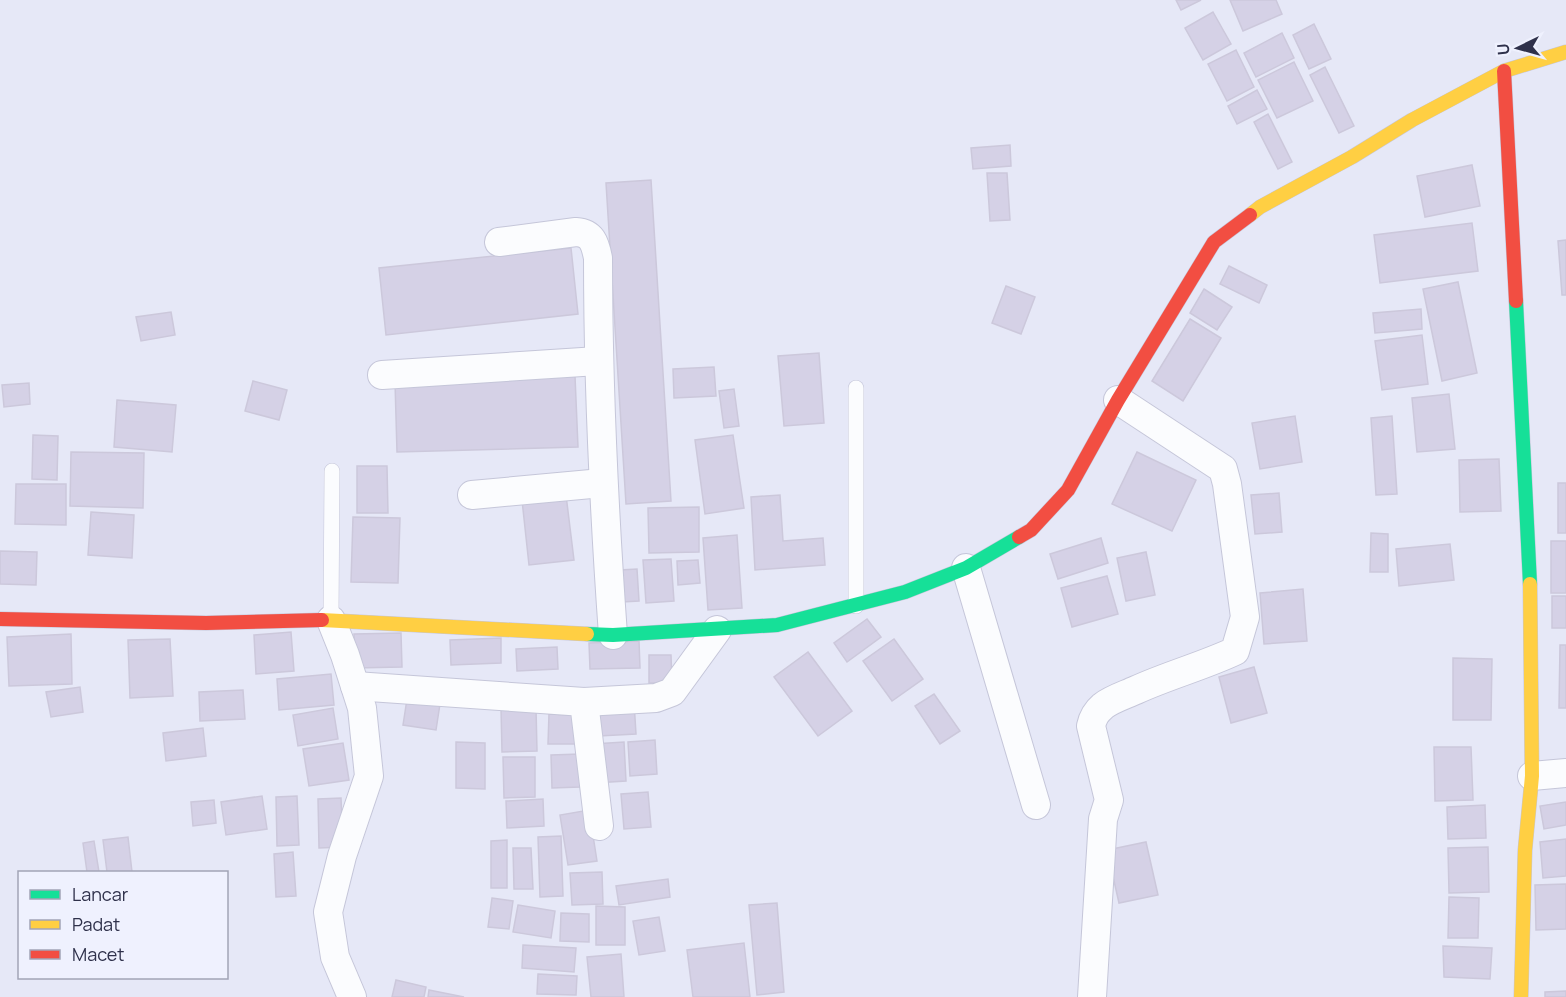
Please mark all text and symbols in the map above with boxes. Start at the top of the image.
north arrow [1488,18,1548,78]
text: U [1492,43,1515,56]
legend [18,871,228,979]
text: Lancar [72,882,129,906]
text: Padat [72,912,120,936]
text: Macet [72,942,125,966]

